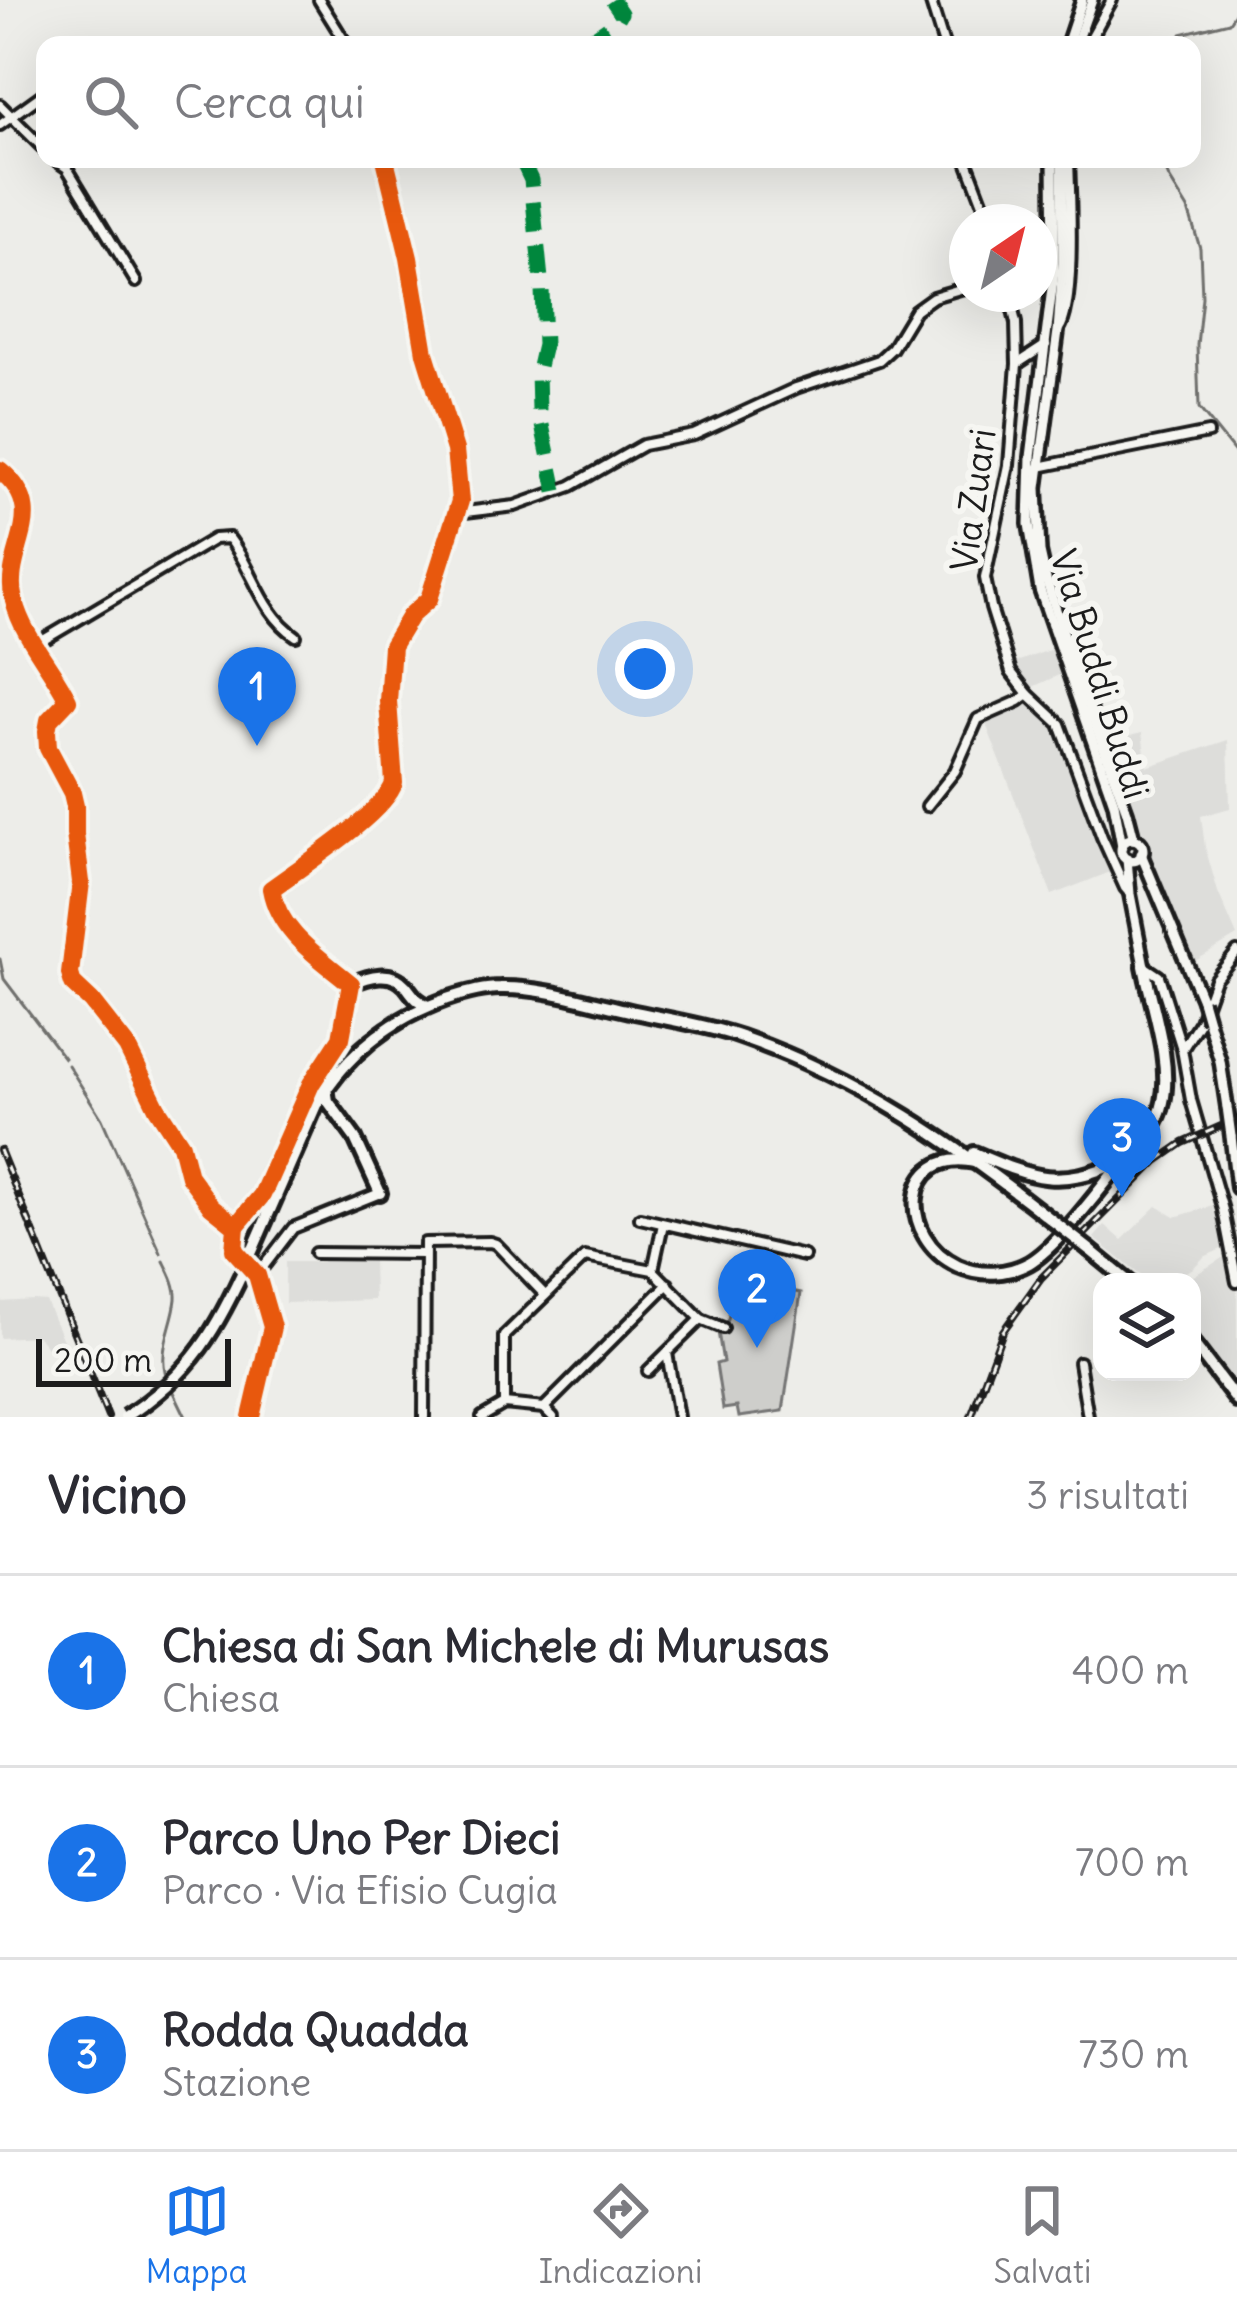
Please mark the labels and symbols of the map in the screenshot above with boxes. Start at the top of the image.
north arrow [949,204,1057,312]
street label: Via Zuari [941,426,1006,574]
street label: Via Buddi Buddi [1040,544,1159,804]
your location [615,639,675,699]
pin: 1 [218,647,296,746]
pin: 3 [1083,1098,1161,1197]
pin: 2 [718,1249,796,1348]
scale bar [36,1333,231,1386]

